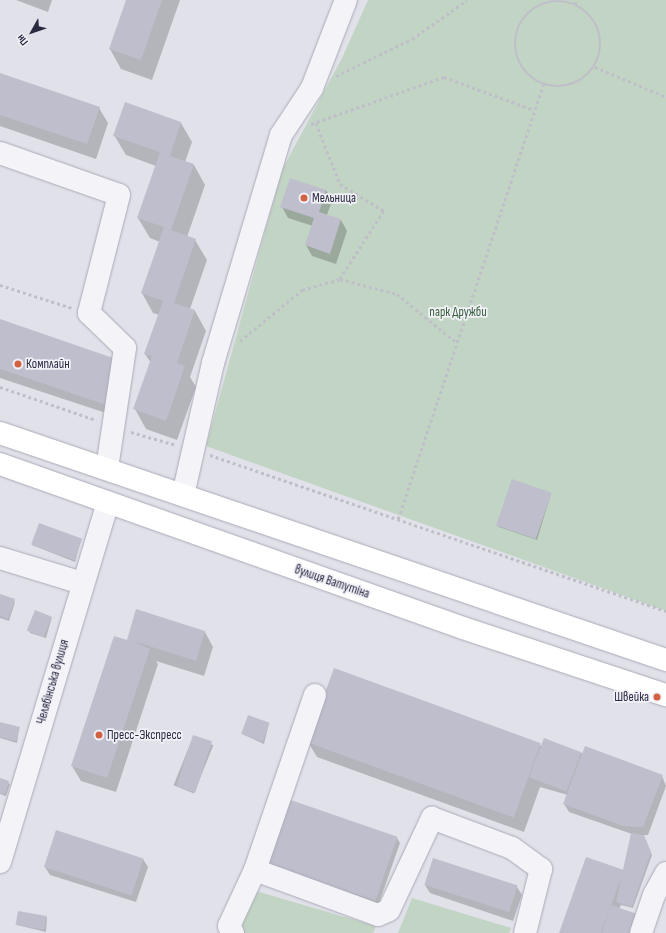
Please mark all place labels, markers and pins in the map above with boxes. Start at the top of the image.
place label: Мельница [312,190,356,206]
marker: Мельница [299,193,309,203]
place label: Комплайн [26,356,70,372]
marker: Комплайн [13,359,23,369]
place label: Швейка [614,689,649,705]
marker: Швейка [652,692,662,702]
place label: Пресс-Экспресс [107,727,182,743]
marker: Пресс-Экспресс [94,730,104,740]

